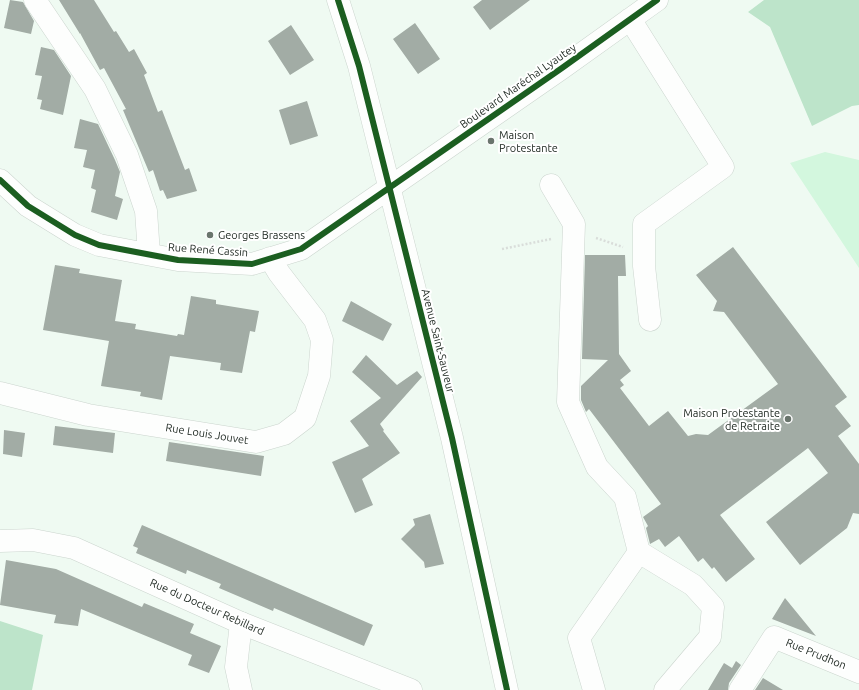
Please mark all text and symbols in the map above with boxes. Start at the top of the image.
street label: Boulevard Maréchal Lyautey [457,41,579,131]
place label: Maison Protestante [499,128,558,154]
marker: Maison Protestante [486,136,496,146]
place label: Georges Brassens [218,228,305,242]
marker: Georges Brassens [205,230,215,240]
street label: Rue René Cassin [167,241,249,259]
street label: Avenue Saint-Sauveur [419,288,457,394]
place label: Maison Protestante de Retraite [683,406,780,432]
marker: Maison Protestante de Retraite [783,414,793,424]
street label: Rue Louis Jouvet [165,421,249,447]
street label: Rue du Docteur Rebillard [148,576,266,638]
street label: Rue Prudhon [784,636,848,672]

